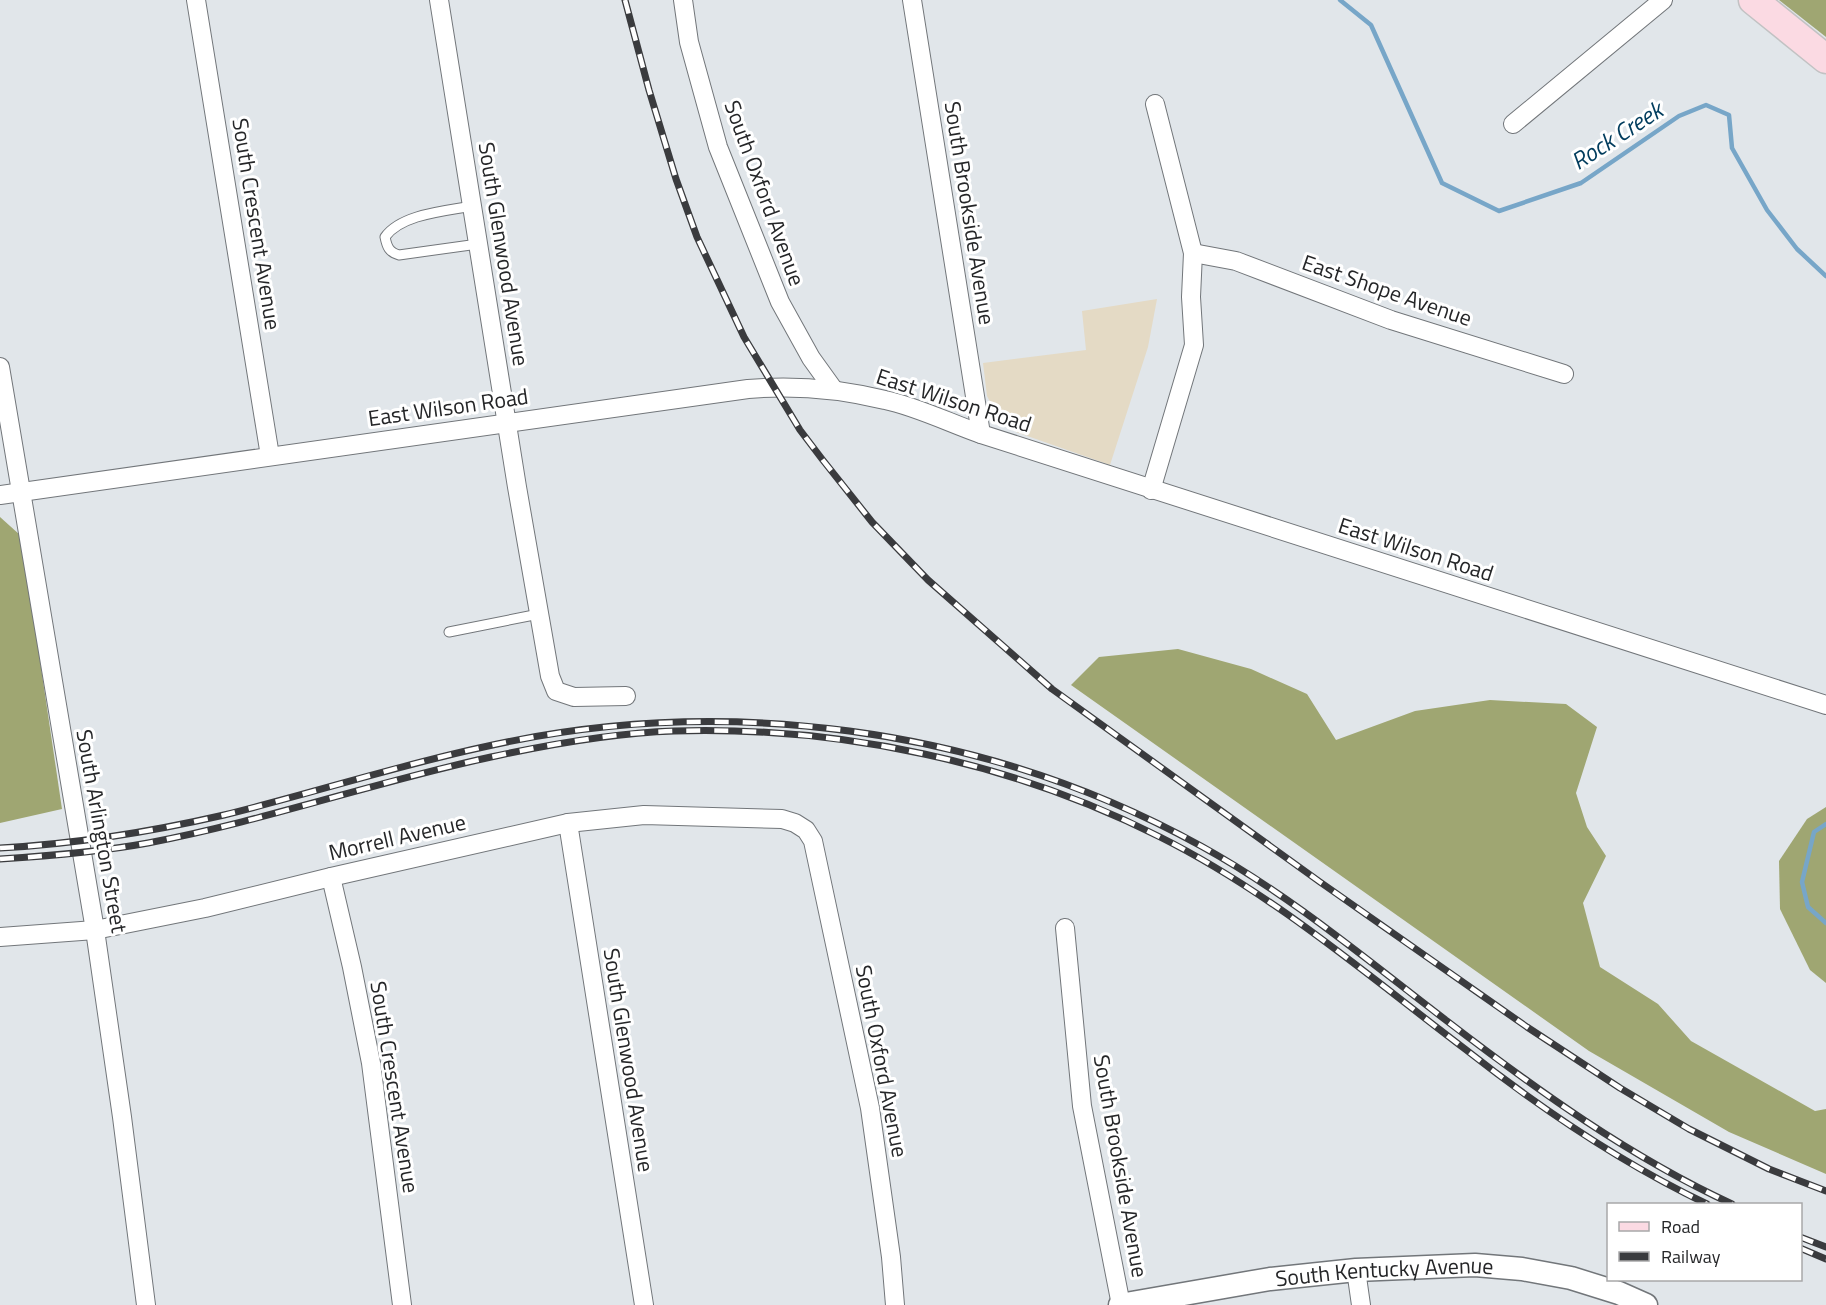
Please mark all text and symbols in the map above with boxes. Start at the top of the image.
water label: Rock Creek [1563,90,1672,178]
street label: South Oxford Avenue [716,95,814,291]
street label: South Brookside Avenue [936,99,1004,327]
street label: South Crescent Avenue [223,116,291,332]
street label: South Glenwood Avenue [470,140,538,368]
street label: East Shope Avenue [1297,245,1477,335]
street label: East Wilson Road [872,359,1036,441]
street label: East Wilson Road [366,379,530,435]
street label: East Wilson Road [1334,508,1498,590]
street label: South Arlington Street [67,727,137,936]
street label: Morrell Avenue [325,805,469,869]
street label: South Glenwood Avenue [595,946,663,1174]
street label: South Oxford Avenue [847,962,917,1160]
street label: South Crescent Avenue [361,979,429,1195]
street label: South Brookside Avenue [1085,1052,1157,1280]
legend [1607,1203,1802,1281]
text: Road [1661,1213,1700,1240]
text: Railway [1661,1243,1721,1270]
street label: South Kentucky Avenue [1274,1248,1495,1295]

